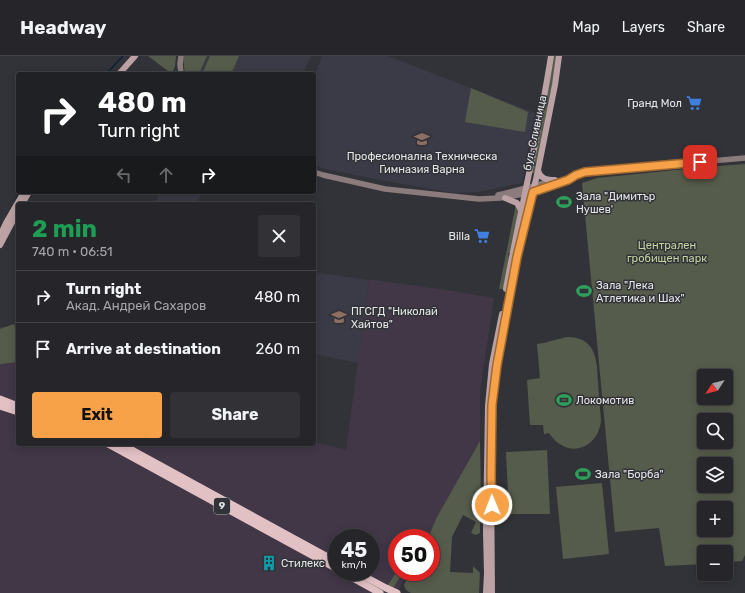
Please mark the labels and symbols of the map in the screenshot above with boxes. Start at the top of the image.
street label: бул. Сливница [521,94,549,172]
supermarket icon: Гранд Мол [685,94,703,112]
place label: Гранд Мол [627,97,682,110]
school or university icon: Професионална Техническа Гимназия Варна [413,130,431,148]
pin [683,145,717,179]
place label: Професионална Техническа Гимназия Варна [347,150,497,176]
place label: Зала "Димитър Нушев' [576,190,655,216]
sports icon: Зала "Димитър Нушев' [555,193,573,211]
supermarket icon: Billa [473,227,491,245]
place label: Billa [449,230,470,243]
park label: Централен гробищен парк [627,239,707,265]
place label: Зала "Лека Атлетика и Шах" [596,279,685,305]
sports icon: Зала "Лека Атлетика и Шах" [575,282,593,300]
place label: ПГСГД "Николай Хайтов" [351,305,438,331]
school or university icon: ПГСГД "Николай Хайтов" [330,308,348,326]
north arrow [697,369,733,405]
sports icon: Локомотив [555,391,573,409]
place label: Локомотив [576,394,634,407]
sports icon: Зала "Борба" [574,465,592,483]
place label: Зала "Борба" [595,468,664,481]
position arrow [471,484,513,526]
road number: 9 [214,498,230,514]
speed limit sign: 50 [388,529,440,581]
building icon: Стилекс [260,554,278,572]
place label: Стилекс [281,557,325,570]

